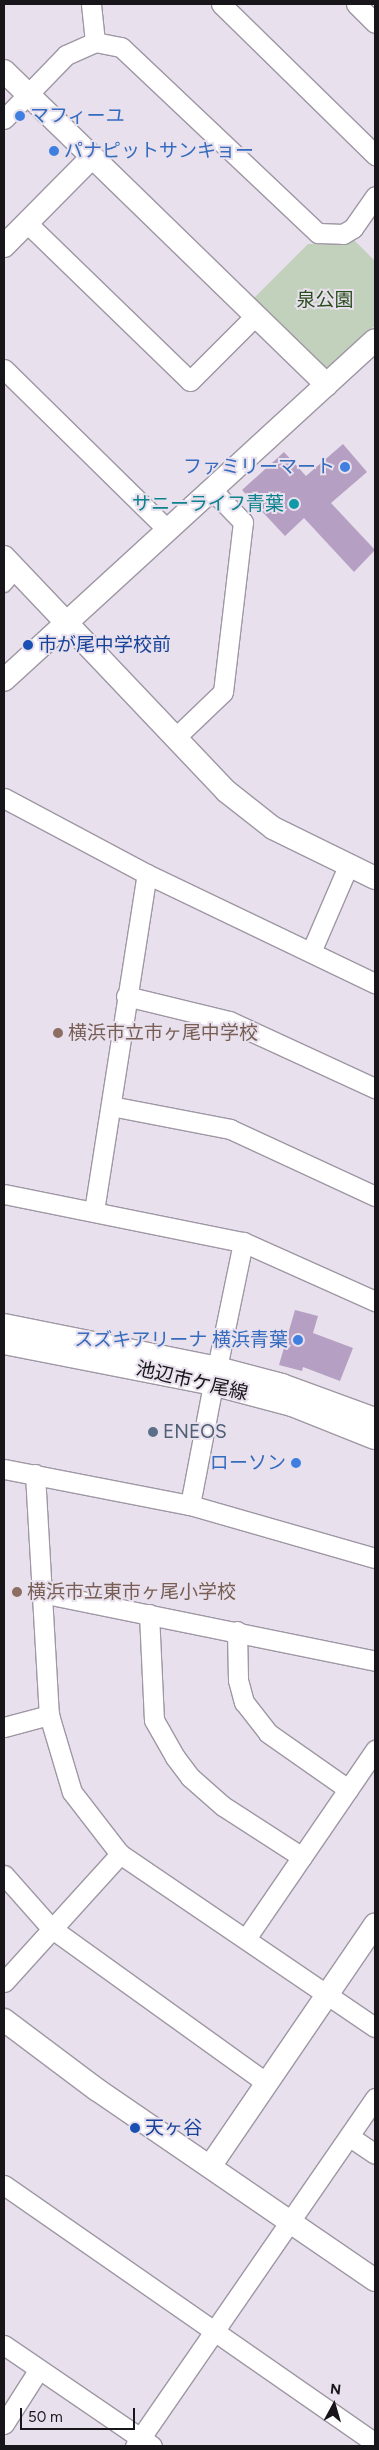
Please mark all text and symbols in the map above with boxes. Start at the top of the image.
place label: マフィーユ [30,105,125,127]
marker: マフィーユ [14,110,26,122]
place label: パナピットサンキョー [64,140,254,162]
marker: パナピットサンキョー [48,145,60,157]
park label: 泉公園 [297,289,353,311]
place label: ファミリーマート [183,456,335,478]
marker: ファミリーマート [339,461,351,473]
place label: サニーライフ青葉 [132,493,284,515]
marker: サニーライフ青葉 [288,498,300,510]
place label: 市が尾中学校前 [38,634,171,656]
marker: 市が尾中学校前 [22,639,34,651]
place label: 横浜市立市ヶ尾中学校 [68,1022,258,1044]
marker: 横浜市立市ヶ尾中学校 [52,1027,64,1039]
place label: スズキアリーナ 横浜青葉 [74,1329,288,1351]
marker: スズキアリーナ 横浜青葉 [292,1334,304,1346]
street label: 池辺市ケ尾線 [134,1357,250,1405]
place label: ENEOS [163,1421,227,1443]
marker: ENEOS [147,1426,159,1438]
place label: ローソン [210,1452,286,1474]
marker: ローソン [290,1457,302,1469]
place label: 横浜市立東市ヶ尾小学校 [27,1581,236,1603]
marker: 横浜市立東市ヶ尾小学校 [11,1586,23,1598]
place label: 天ヶ谷 [145,2117,202,2139]
marker: 天ヶ谷 [129,2122,141,2134]
north arrow [309,2380,359,2430]
text: N [329,2381,342,2399]
scale bar [22,2398,138,2430]
text: 50 m [28,2408,63,2426]

